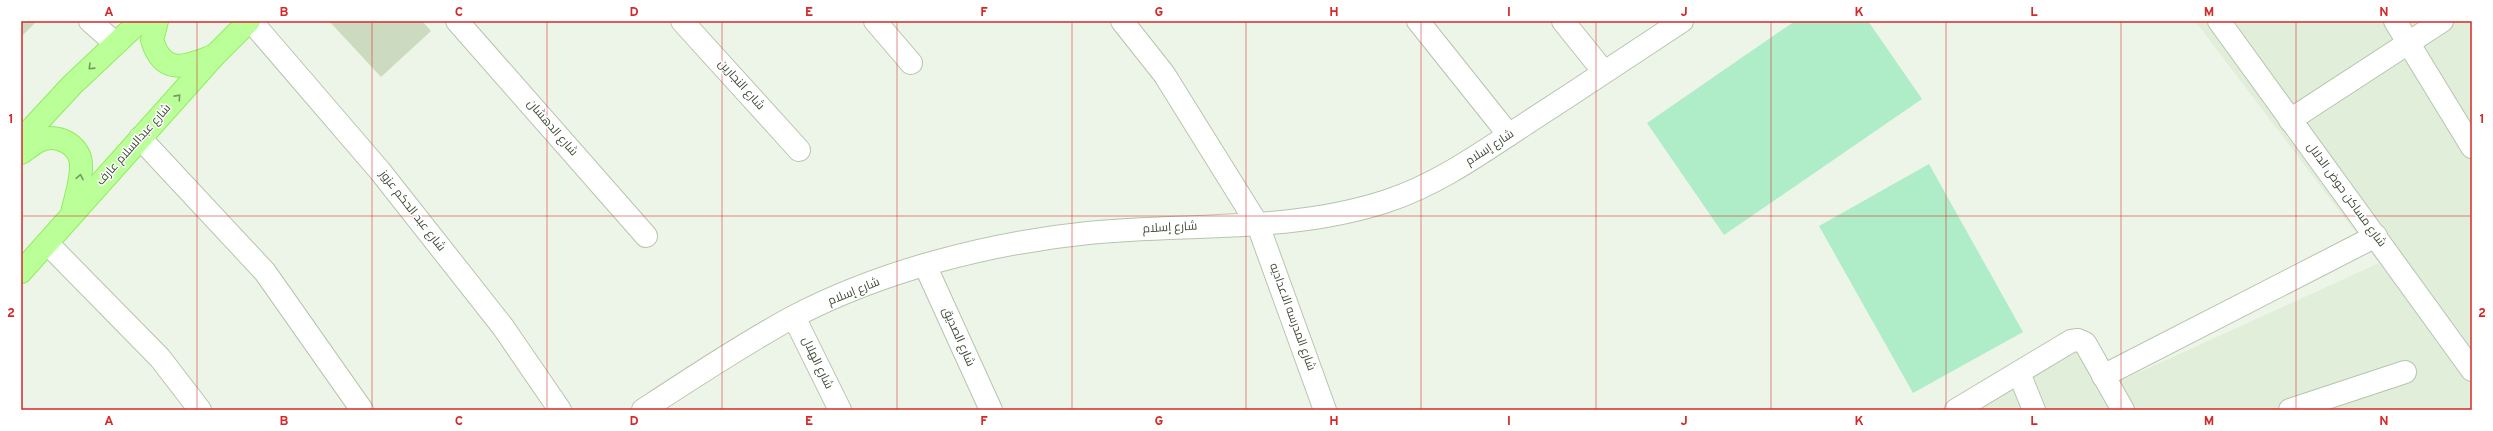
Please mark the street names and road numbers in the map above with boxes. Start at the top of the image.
street label: شارع النجارين [714,56,768,114]
street label: شارع الدهشان [523,96,581,160]
street label: شارع عبدالسلام عارف [93,101,175,189]
street label: شارع إسلام [1463,126,1517,170]
street label: شارع مساكن حوض الدلال [2303,139,2389,251]
street label: شارع عبد الحكم عزوز [375,166,449,255]
street label: شارع إسلام [1142,219,1198,237]
street label: شارع المدرسه الاعداديه [1265,261,1319,373]
street label: شارع إسلام [826,274,882,310]
street label: شارع الصديق [938,305,978,369]
street label: شارع الهلال [797,334,837,392]

